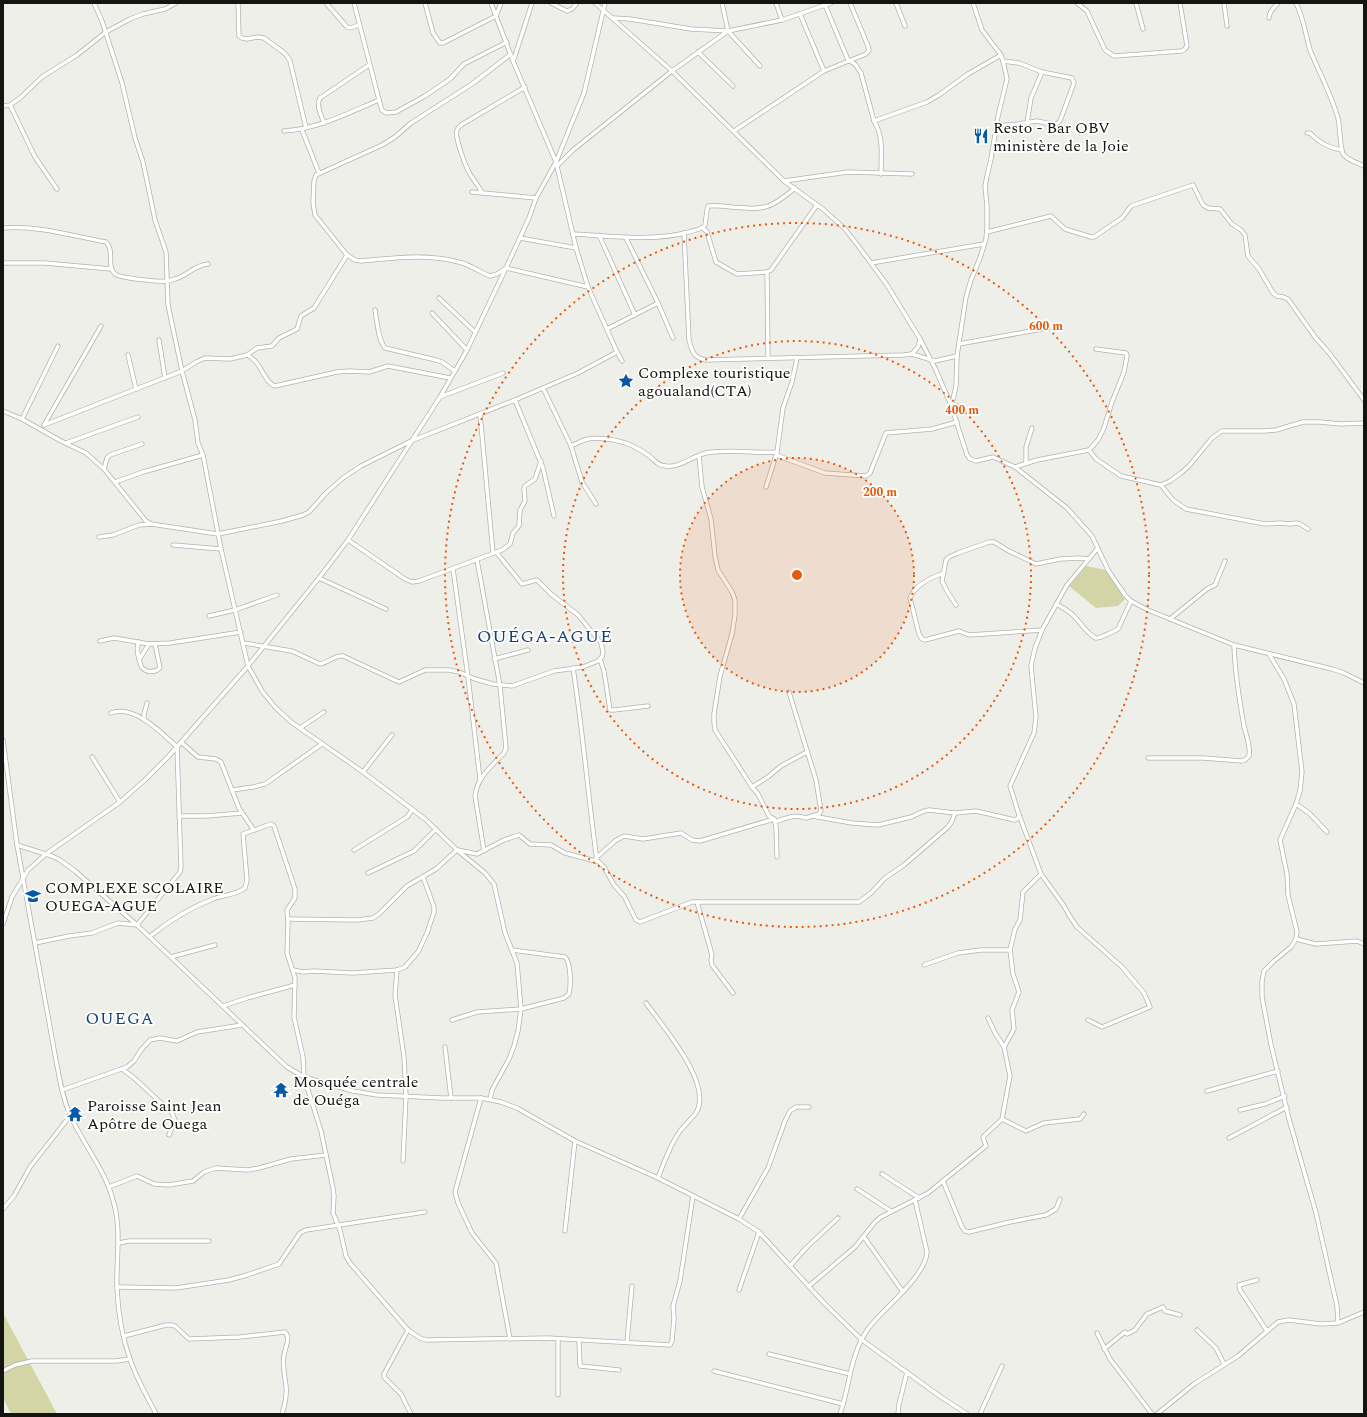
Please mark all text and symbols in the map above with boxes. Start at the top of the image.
place label: Resto - Bar OBV ministère de la Joie [993,116,1129,158]
restaurant icon: Resto - Bar OBV ministère de la Joie [972,127,990,145]
text: 600 m [1029,317,1063,336]
place label: Complexe touristique agoualand(CTA) [638,361,791,403]
place icon: Complexe touristique agoualand(CTA) [617,372,635,390]
text: 400 m [945,401,979,420]
text: 200 m [863,483,897,502]
centre of rings [790,568,804,582]
district label: OUÉGA-AGUÉ [477,623,613,650]
place label: COMPLEXE SCOLAIRE OUEGA-AGUE [45,876,224,918]
school or university icon: COMPLEXE SCOLAIRE OUEGA-AGUE [24,887,42,905]
district label: OUEGA [86,1006,154,1032]
place label: Mosquée centrale de Ouéga [293,1070,419,1112]
temple icon: Mosquée centrale de Ouéga [272,1081,290,1099]
place label: Paroisse Saint Jean Apôtre de Ouega [87,1094,222,1136]
temple icon: Paroisse Saint Jean Apôtre de Ouega [66,1105,84,1123]

